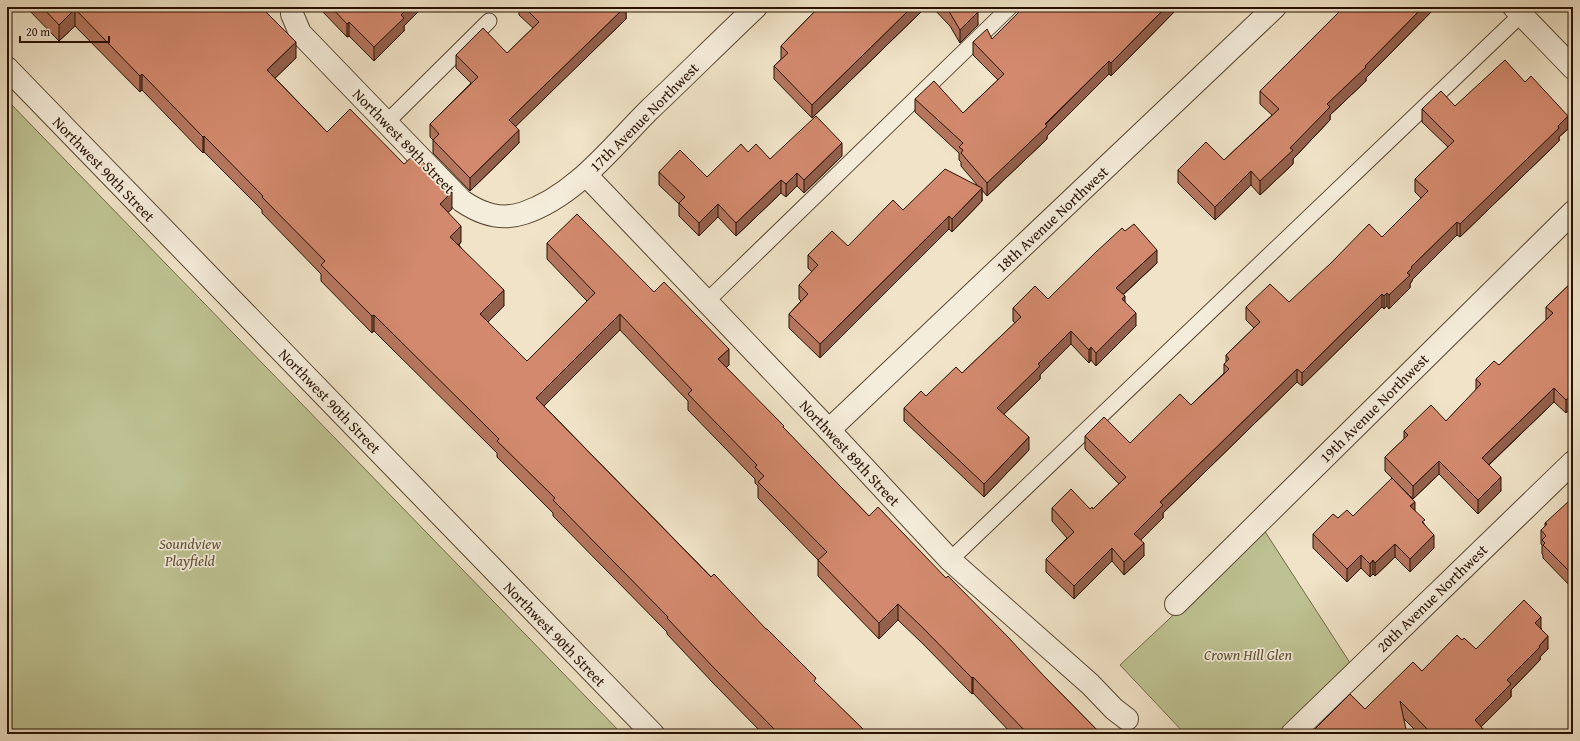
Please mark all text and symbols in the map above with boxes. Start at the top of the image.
scale bar [20,18,109,44]
text: 20 m [26,23,50,40]
street label: 17th Avenue Northwest [585,57,704,176]
street label: Northwest 89th Street [348,84,460,199]
street label: Northwest 90th Street [48,112,160,227]
street label: 18th Avenue Northwest [991,161,1113,277]
street label: Northwest 90th Street [274,344,386,459]
street label: 19th Avenue Northwest [1315,348,1434,467]
street label: Northwest 89th Street [795,395,905,511]
park label: Soundview Playfield [159,533,221,571]
street label: 20th Avenue Northwest [1372,539,1493,657]
street label: Northwest 90th Street [499,577,611,692]
park label: Crown Hill Glen [1204,644,1292,665]

